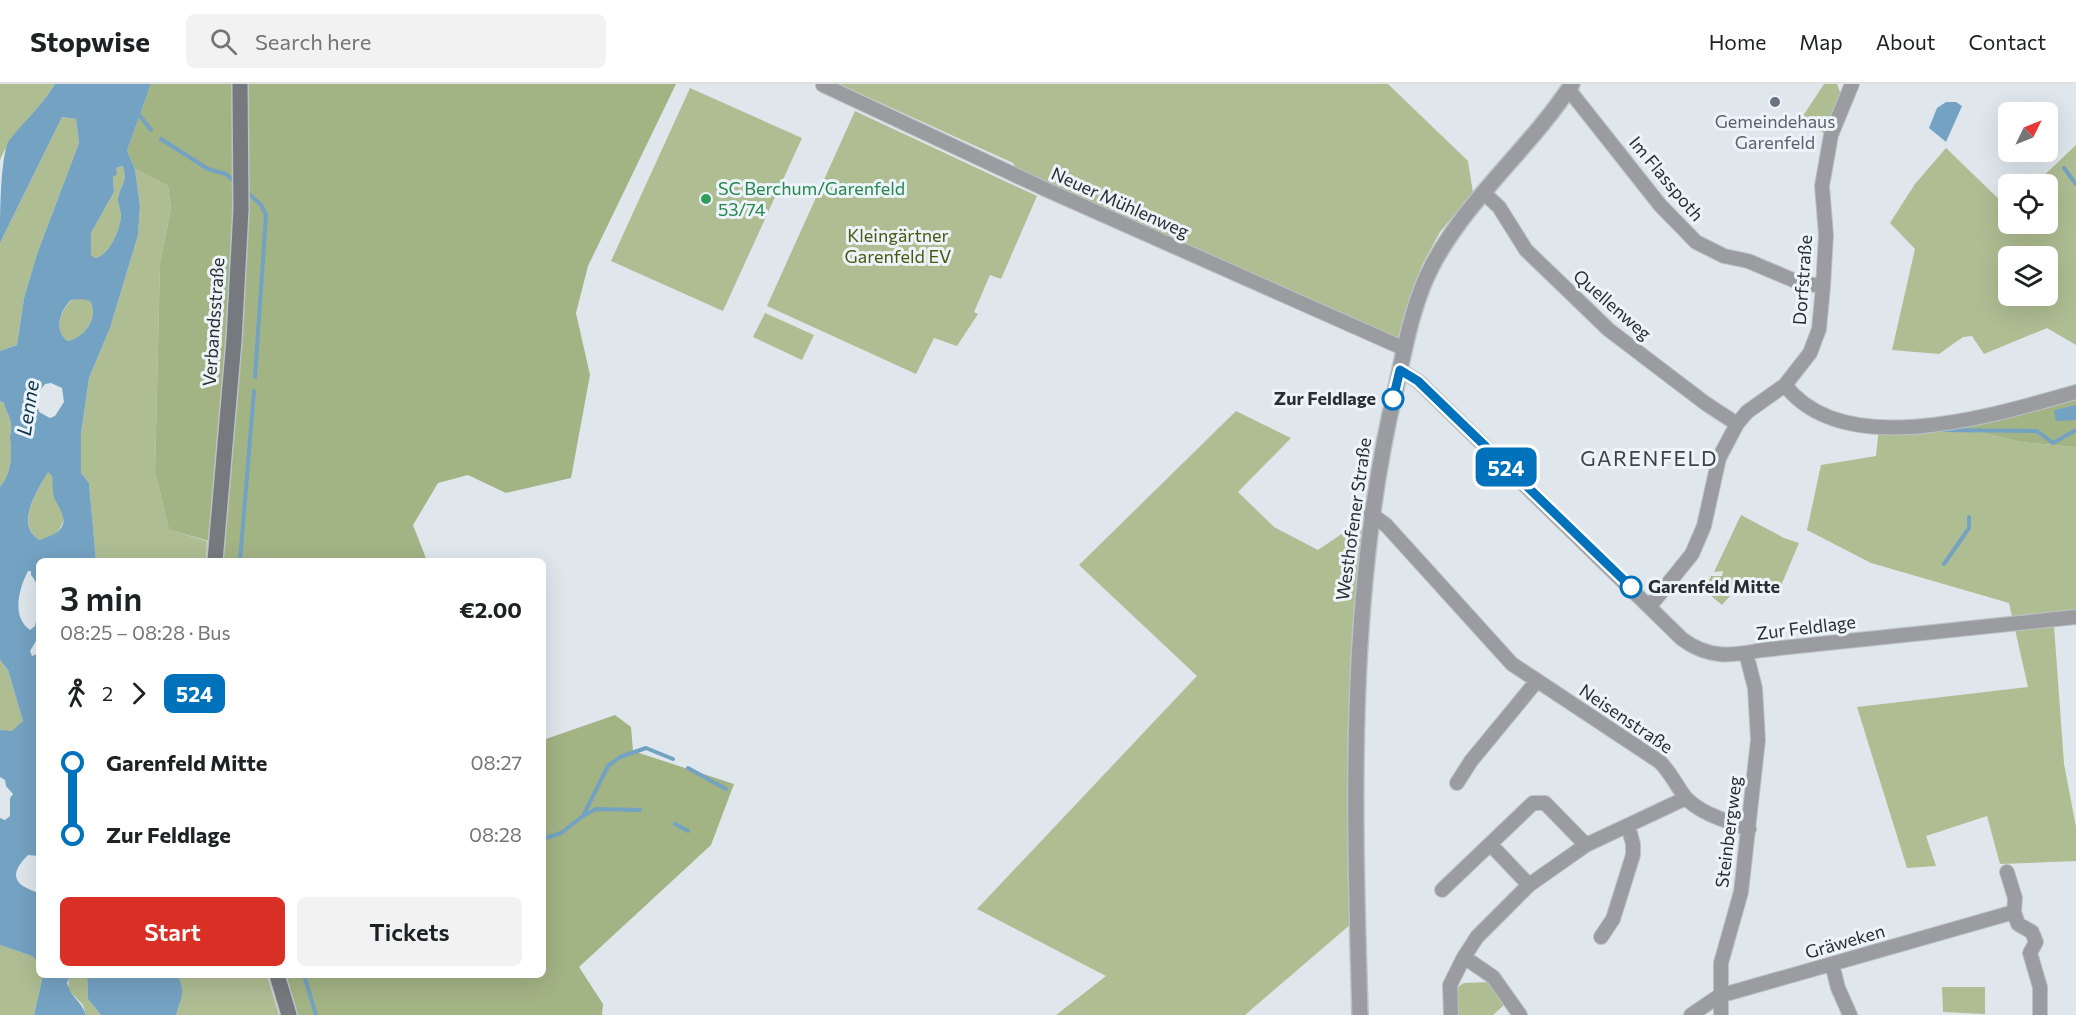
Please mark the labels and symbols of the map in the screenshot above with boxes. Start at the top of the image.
marker: Gemeindehaus Garenfeld [1768,95,1782,109]
north arrow [1998,102,2058,162]
place label: Gemeindehaus Garenfeld [1715,110,1835,153]
street label: Im Flasspoth [1625,132,1709,225]
street label: Neuer Mühlenweg [1048,162,1193,242]
place label: SC Berchum/Garenfeld 53/74 [718,177,905,220]
marker: SC Berchum/Garenfeld 53/74 [699,192,713,206]
park label: Kleingärtner Garenfeld EV [845,224,951,267]
street label: Dorfstraße [1788,234,1816,326]
street label: Verbandsstraße [198,257,228,387]
street label: Quellenweg [1569,264,1656,344]
water label: Lenne [11,378,43,437]
place label: Zur Feldlage [1274,387,1376,409]
marker: Zur Feldlage [1382,388,1404,410]
street label: Westhofener Straße [1331,436,1375,602]
district label: GARENFELD [1580,445,1718,470]
line badge: 524 [1472,448,1540,487]
place label: Garenfeld Mitte [1648,575,1780,597]
marker: Garenfeld Mitte [1620,576,1642,598]
street label: Zur Feldlage [1755,610,1857,644]
street label: Neisenstraße [1576,679,1677,757]
street label: Steinbergweg [1710,774,1746,889]
street label: Gräweken [1802,919,1887,963]

